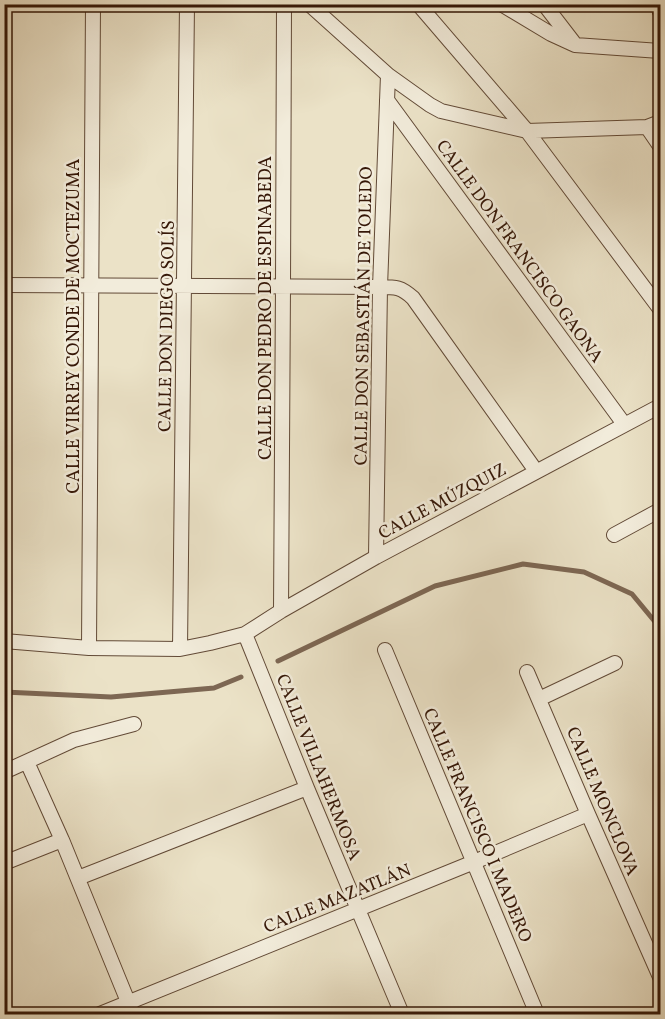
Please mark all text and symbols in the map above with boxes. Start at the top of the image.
street label: CALLE DON FRANCISCO GAONA [429,135,609,369]
street label: CALLE DON PEDRO DE ESPINABEDA [254,156,279,460]
street label: CALLE VIRREY CONDE DE MOCTEZUMA [62,158,87,493]
street label: CALLE DON SEBASTIÁN DE TOLEDO [349,166,380,466]
street label: CALLE DON DIEGO SOLÍS [153,220,182,432]
street label: CALLE MÚZQUIZ [374,458,511,547]
street label: CALLE VILLAHERMOSA [269,671,367,865]
street label: CALLE FRANCISCO I MADERO [416,705,537,947]
street label: CALLE MONCLOVA [559,723,644,880]
street label: CALLE MAZATLÁN [260,858,415,940]

